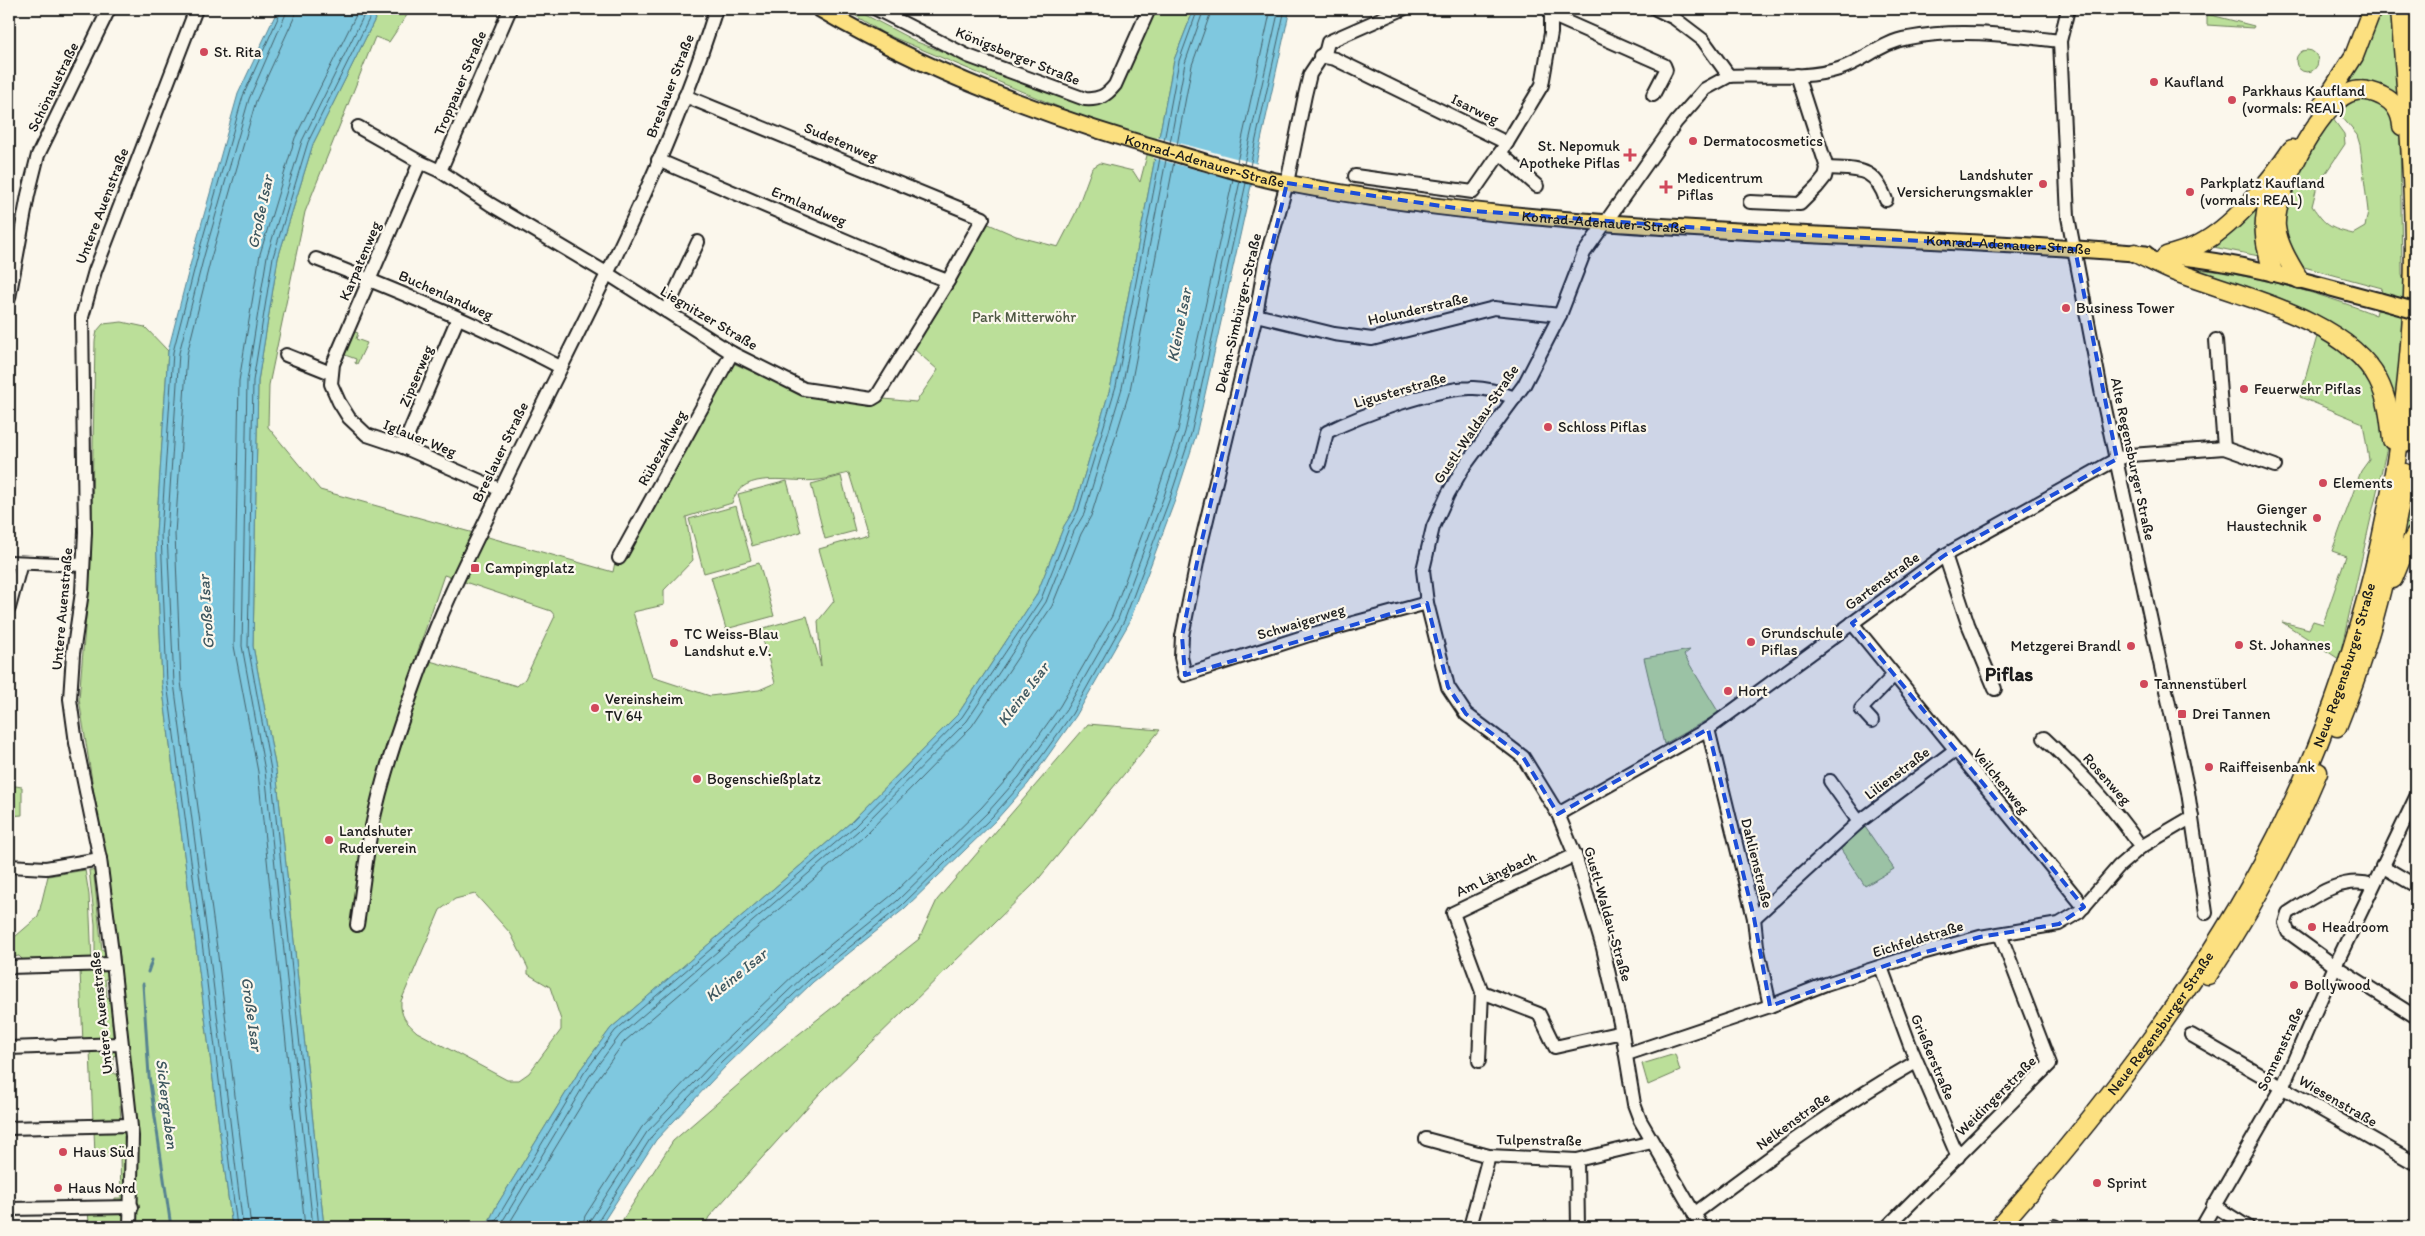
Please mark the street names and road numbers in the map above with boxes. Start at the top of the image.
street label: Königsberger Straße [953,23,1083,89]
street label: Troppauer Straße [430,28,490,138]
street label: Breslauer Straße [642,32,698,140]
street label: Schönaustraße [23,39,83,135]
street label: Isarweg [1448,90,1502,128]
street label: Sudetenweg [801,118,881,166]
street label: Konrad-Adenauer-Straße [1123,130,1286,192]
street label: Untere Auenstraße [72,145,132,267]
street label: Ermlandweg [769,182,850,230]
street label: Konrad-Adenauer-Straße [1521,207,1687,237]
street label: Karpatenweg [335,218,385,303]
street label: Dekan-Simbürger-Straße [1211,231,1265,395]
street label: Konrad-Adenauer-Straße [1926,231,2092,259]
street label: Buchenlandweg [396,266,496,324]
street label: Liegnitzer Straße [657,282,761,354]
street label: Holunderstraße [1366,289,1470,329]
street label: Zipserweg [395,342,437,409]
street label: Gustl-Waldau-Straße [1430,361,1522,487]
street label: Ligusterstraße [1352,368,1448,412]
street label: Alte Regensburger Straße [2107,376,2159,542]
street label: Breslauer Straße [468,399,532,505]
street label: Rübezahlweg [634,407,690,489]
street label: Iglauer Weg [381,415,459,461]
street label: Untere Auenstraße [48,547,76,671]
street label: Gartenstraße [1841,548,1923,614]
street label: Neue Regensburger Straße [2309,581,2379,750]
street label: Schwaigerweg [1255,600,1347,644]
street label: Lilienstraße [1861,743,1933,803]
street label: Veilchenweg [1969,745,2033,818]
street label: Rosenweg [2079,749,2135,809]
street label: Dahlienstraße [1737,816,1777,910]
street label: Gustl-Waldau-Straße [1580,844,1636,984]
street label: Am Längbach [1453,847,1539,901]
street label: Eichfeldstraße [1870,917,1966,961]
street label: Neue Regensburger Straße [2103,948,2217,1099]
street label: Untere Auenstraße [86,951,116,1075]
street label: Sonnenstraße [2253,1004,2307,1094]
street label: Grießerstraße [1907,1011,1959,1103]
street label: Weidingerstraße [1952,1052,2040,1140]
street label: Wiesenstraße [2295,1071,2381,1131]
street label: Nelkenstraße [1752,1088,1834,1154]
street label: Tulpenstraße [1496,1130,1582,1150]

